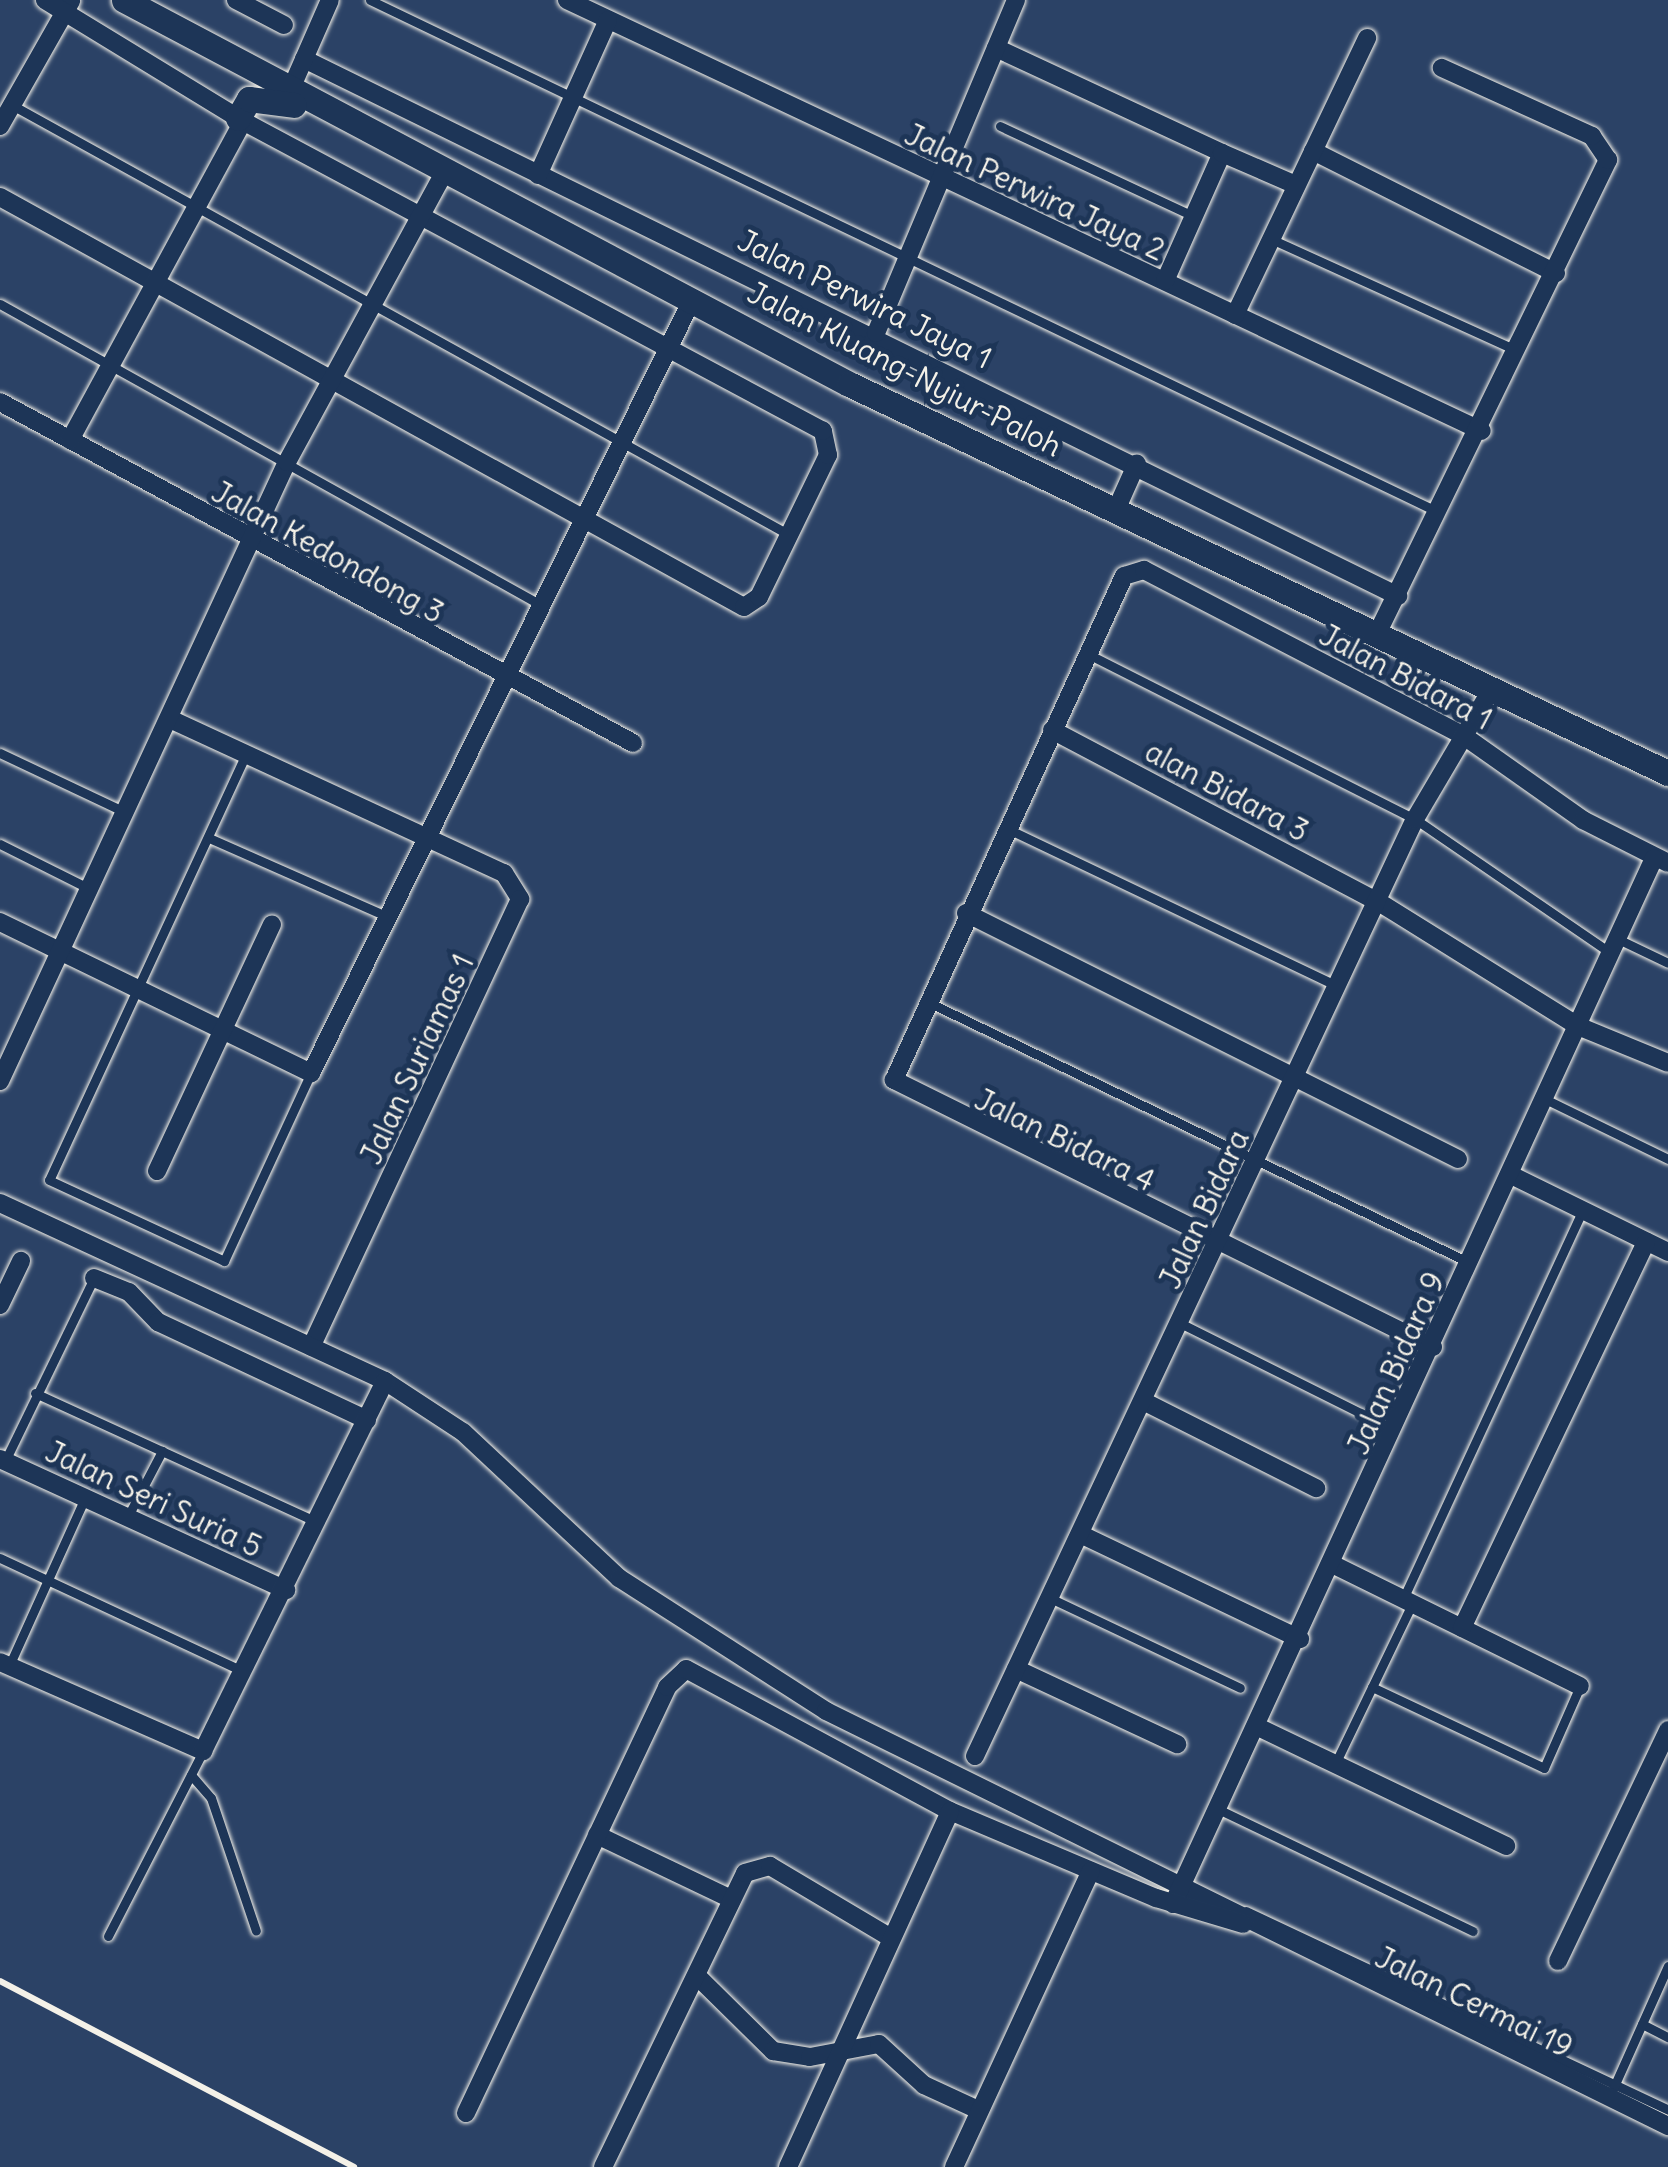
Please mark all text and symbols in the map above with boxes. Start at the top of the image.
street label: Jalan Perwira Jaya 2 [899,116,1171,268]
street label: Jalan Perwira Jaya 1 [732,222,998,376]
street label: Jalan Kluang-Nyiur-Paloh [742,274,1068,464]
street label: Jalan Kedondong 3 [206,473,450,631]
street label: Jalan Bidara 1 [1314,617,1498,737]
street label: alan Bidara 3 [1139,733,1315,849]
street label: Jalan Suriamas 1 [353,948,481,1170]
street label: Jalan Bidara 4 [969,1081,1161,1199]
street label: Jalan Bidara [1152,1124,1256,1294]
street label: Jalan Bidara 9 [1340,1266,1452,1460]
street label: Jalan Seri Suria 5 [40,1433,268,1565]
street label: Jalan Cermai 19 [1370,1939,1578,2065]

